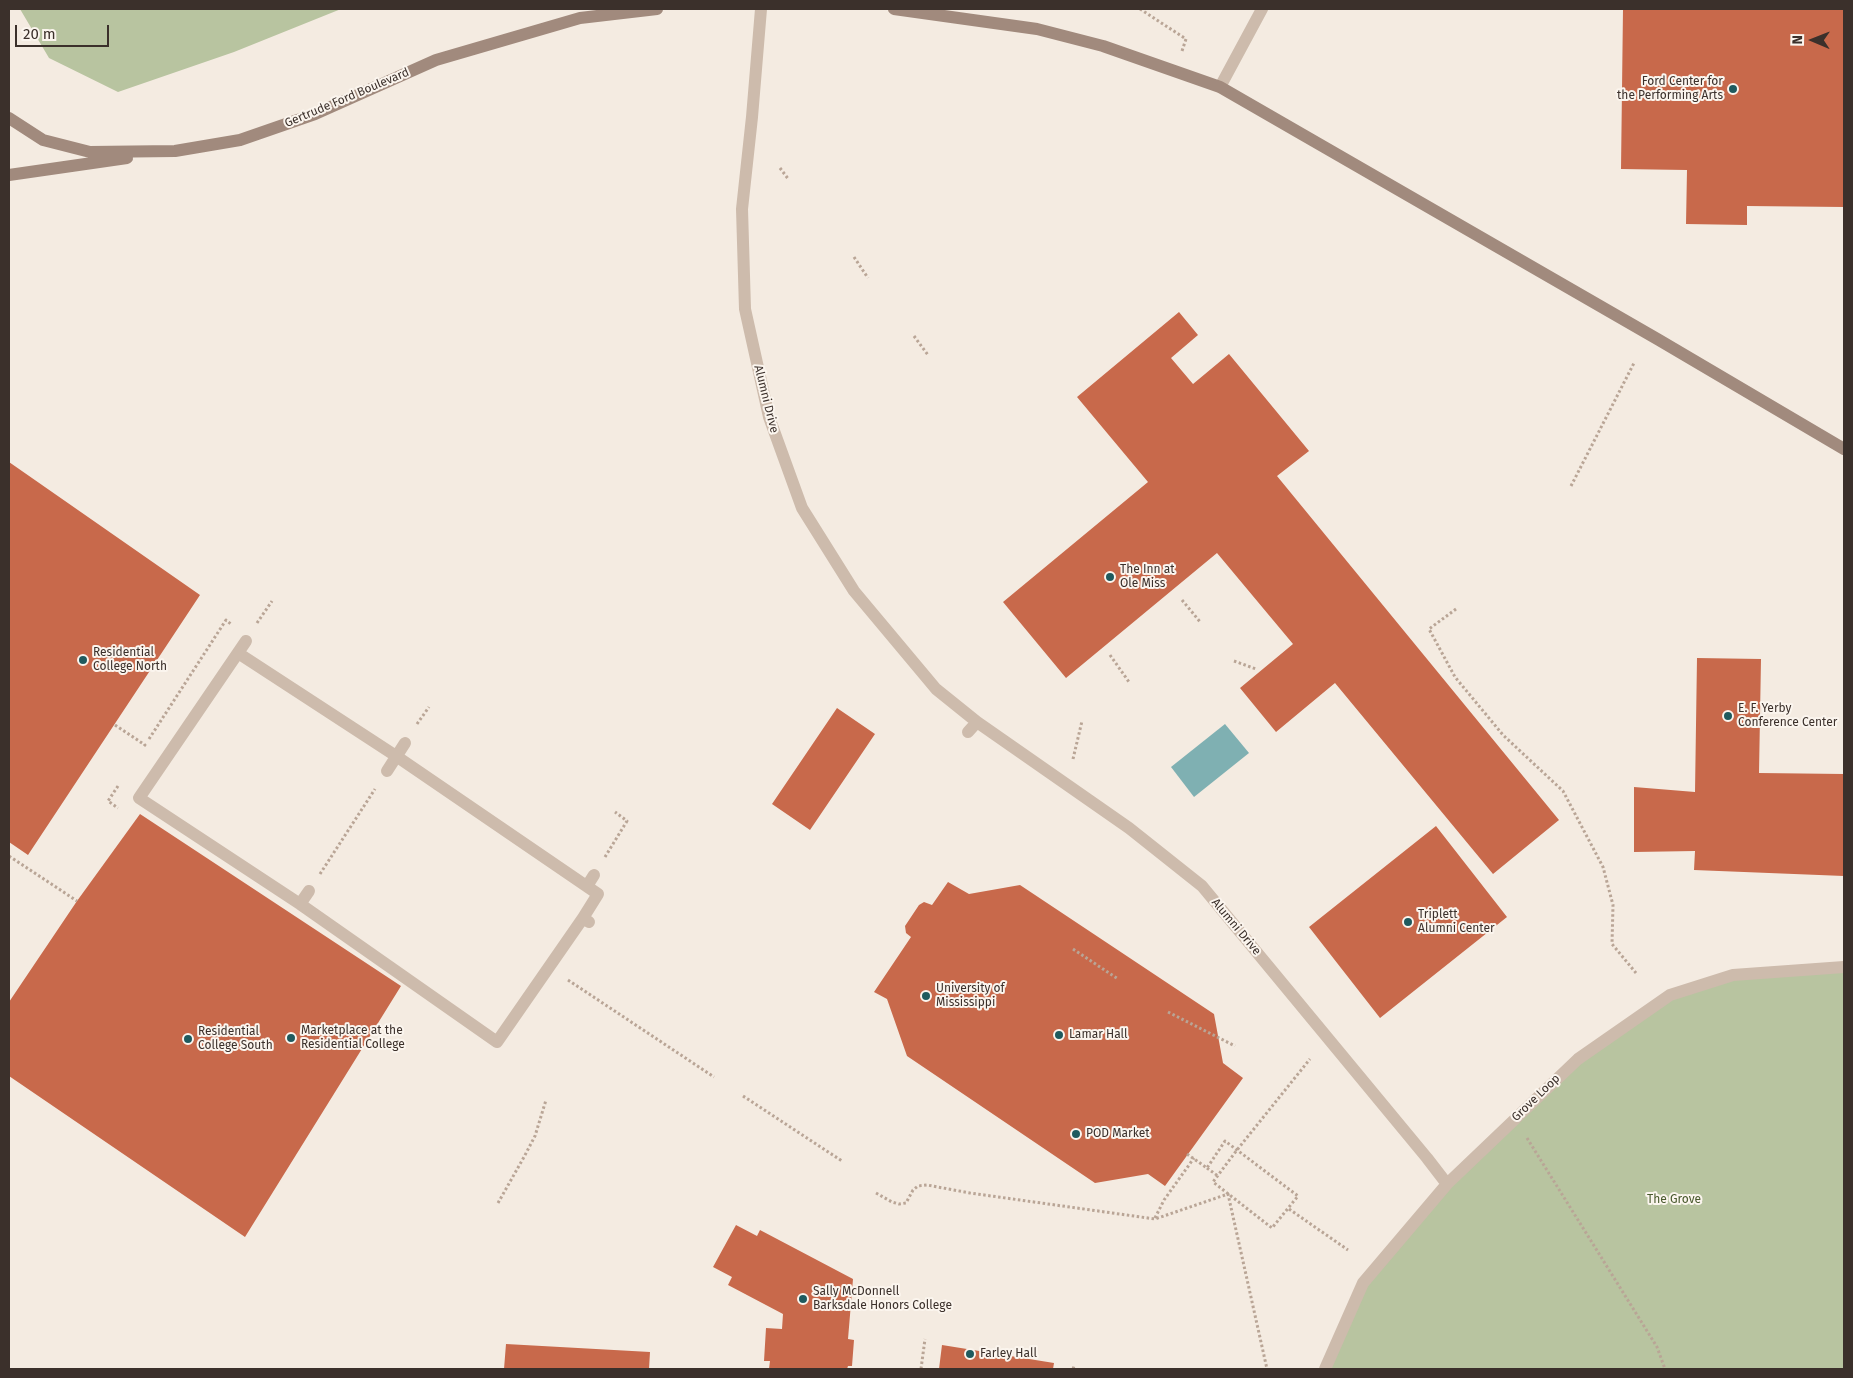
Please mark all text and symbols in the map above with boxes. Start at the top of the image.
scale bar [18,15,111,47]
north arrow [1788,15,1838,65]
text: 20 m [23,25,56,43]
text: N [1789,35,1806,45]
street label: Gertrude Ford Boulevard [283,65,411,131]
place label: Ford Center for the Performing Arts [1617,75,1723,103]
marker: Ford Center for the Performing Arts [1727,83,1739,95]
street label: Alumni Drive [751,364,781,434]
place label: The Inn at Ole Miss [1120,563,1175,591]
marker: The Inn at Ole Miss [1104,571,1116,583]
place label: Residential College North [93,646,167,674]
marker: Residential College North [77,654,89,666]
place label: E. F. Yerby Conference Center [1738,702,1837,730]
marker: E. F. Yerby Conference Center [1722,710,1734,722]
street label: Alumni Drive [1208,896,1264,958]
place label: Triplett Alumni Center [1418,908,1495,936]
marker: Triplett Alumni Center [1402,916,1414,928]
place label: University of Mississippi [936,982,1005,1010]
marker: University of Mississippi [920,990,932,1002]
place label: Marketplace at the Residential College [301,1024,405,1052]
place label: Residential College South [198,1025,273,1053]
place label: Lamar Hall [1069,1028,1128,1042]
marker: Lamar Hall [1053,1029,1065,1041]
marker: Marketplace at the Residential College [285,1032,297,1044]
marker: Residential College South [182,1033,194,1045]
street label: Grove Loop [1509,1072,1563,1124]
place label: POD Market [1086,1127,1150,1141]
marker: POD Market [1070,1128,1082,1140]
park label: The Grove [1647,1193,1701,1207]
place label: Sally McDonnell Barksdale Honors College [813,1285,952,1313]
marker: Sally McDonnell Barksdale Honors College [797,1293,809,1305]
place label: Farley Hall [980,1347,1037,1361]
marker: Farley Hall [964,1348,976,1360]

